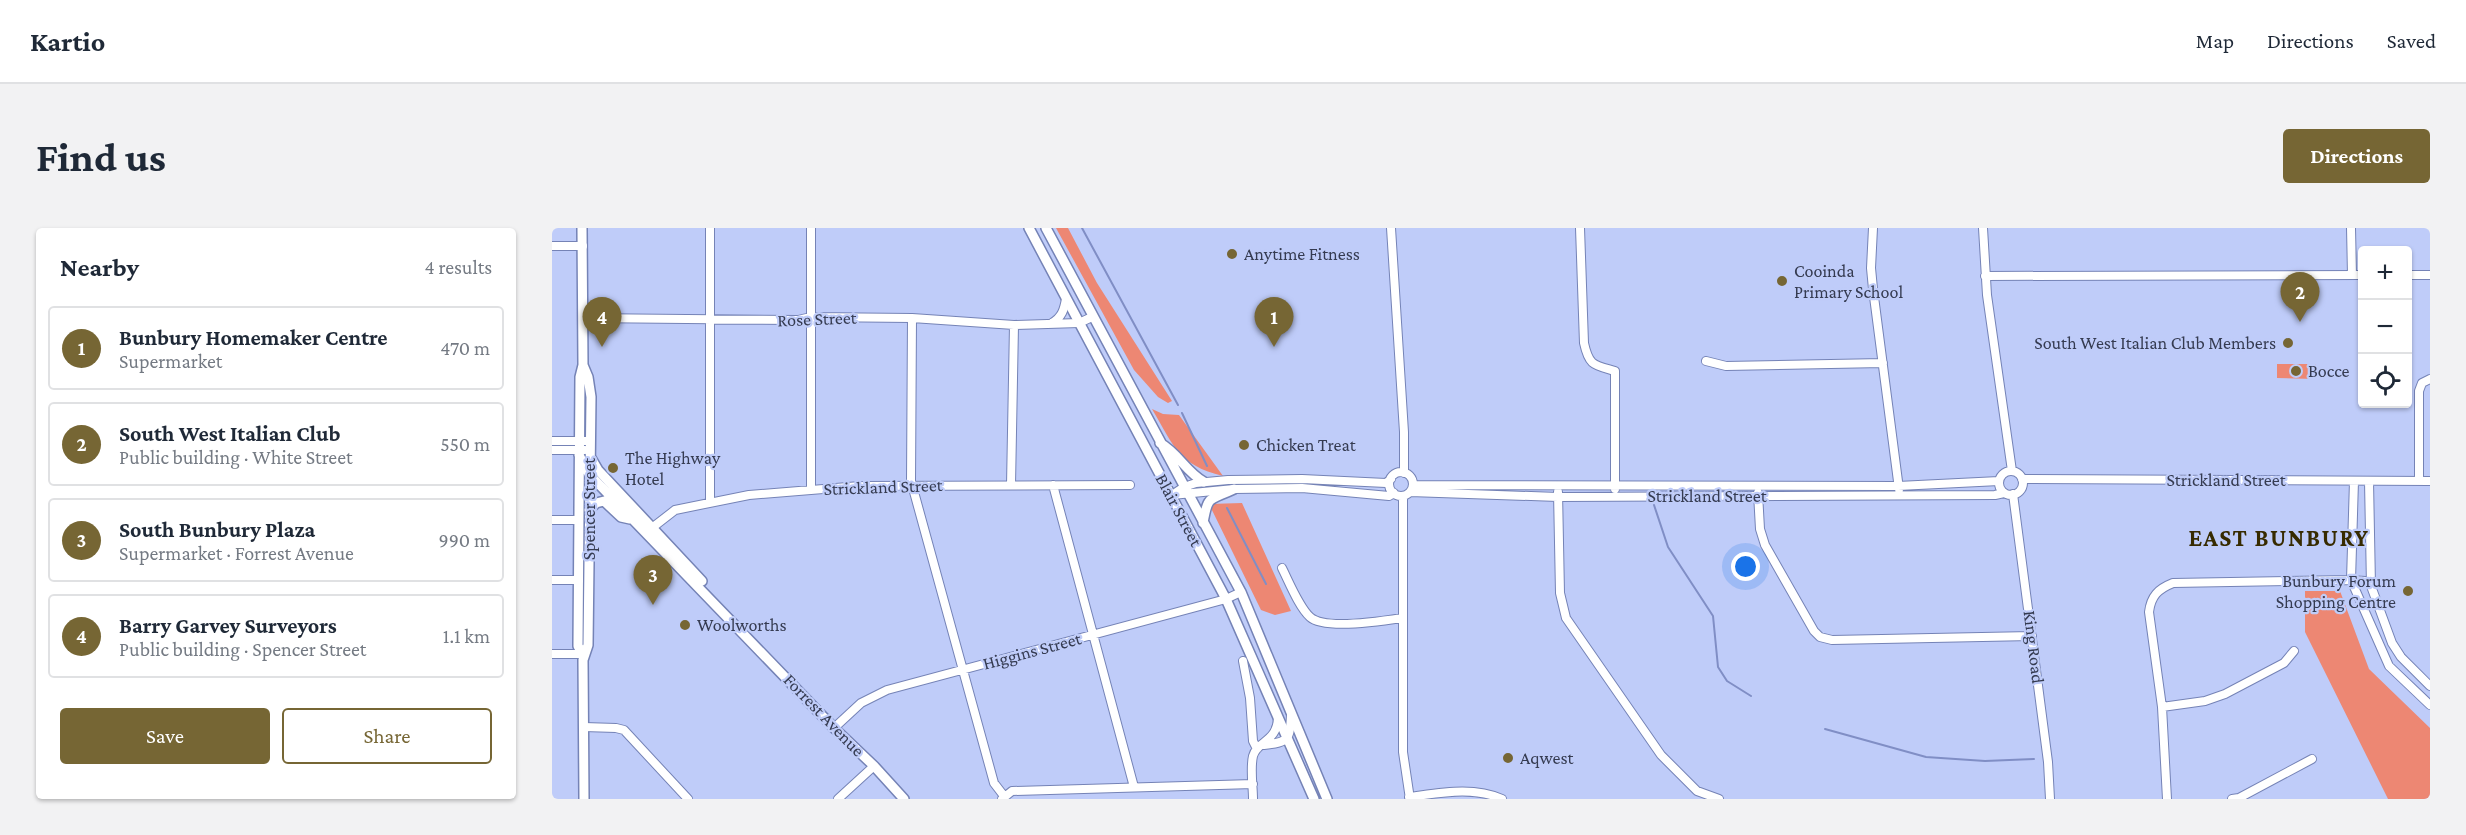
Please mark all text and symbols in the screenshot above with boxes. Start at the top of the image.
text: Kartio [30,26,105,57]
text: Map [2196,29,2234,53]
text: Directions [2267,29,2354,53]
text: Saved [2387,29,2436,53]
button: Directions [2283,129,2430,183]
text: Find us [36,133,166,180]
place label: Anytime Fitness [1244,244,1360,264]
map controls [2358,246,2412,408]
button: + [2358,246,2412,300]
marker: Anytime Fitness [1225,247,1239,261]
text: Nearby [60,253,139,282]
text: 4 results [425,256,492,278]
place label: Cooinda Primary School [1794,261,1903,302]
pin: 2 [2280,272,2320,322]
marker: Cooinda Primary School [1775,274,1789,288]
pin: 4 [583,298,622,347]
pin: 1 [1254,298,1294,347]
button: − [2358,300,2412,354]
street label: Rose Street [777,308,858,330]
text: Bunbury Homemaker Centre [119,325,388,350]
place label: South West Italian Club Members [2034,333,2276,353]
marker: South West Italian Club Members [2281,336,2295,350]
text: 1 [78,337,85,359]
text: 470 m [440,337,490,359]
text: Supermarket [119,350,222,372]
button: locate [2358,354,2412,408]
place label: Bocce [2308,361,2350,381]
marker: Bocce [2289,364,2303,378]
text: South West Italian Club [119,421,340,446]
text: 2 [76,433,87,455]
text: 550 m [440,433,490,455]
place label: Chicken Treat [1256,435,1357,455]
marker: Chicken Treat [1237,438,1251,452]
text: Public building · White Street [119,446,353,468]
place label: The Highway Hotel [625,448,721,489]
street label: Spencer Street [579,457,599,560]
marker: The Highway Hotel [606,461,620,475]
street label: Blair Street [1151,470,1207,551]
street label: Strickland Street [2166,470,2287,490]
street label: Strickland Street [823,475,944,499]
street label: Strickland Street [1647,486,1768,506]
text: South Bunbury Plaza [119,517,315,542]
district label: EAST BUNBURY [2188,524,2370,551]
text: 3 [77,529,86,551]
text: 990 m [439,529,490,551]
text: Supermarket · Forrest Avenue [119,542,354,564]
your location [1731,552,1760,581]
pin: 3 [634,556,672,605]
place label: Bunbury Forum Shopping Centre [2276,571,2397,612]
marker: Bunbury Forum Shopping Centre [2401,584,2415,598]
street label: King Road [2020,609,2048,685]
text: Barry Garvey Surveyors [119,613,337,638]
place label: Woolworths [697,615,786,635]
marker: Woolworths [678,618,692,632]
text: 4 [76,625,87,647]
text: 1.1 km [443,625,490,647]
street label: Higgins Street [981,628,1084,674]
text: Public building · Spencer Street [119,638,366,660]
street label: Forrest Avenue [780,670,868,761]
button: Save [60,708,270,764]
button: Share [282,708,492,764]
place label: Aqwest [1520,748,1574,768]
marker: Aqwest [1501,751,1515,765]

